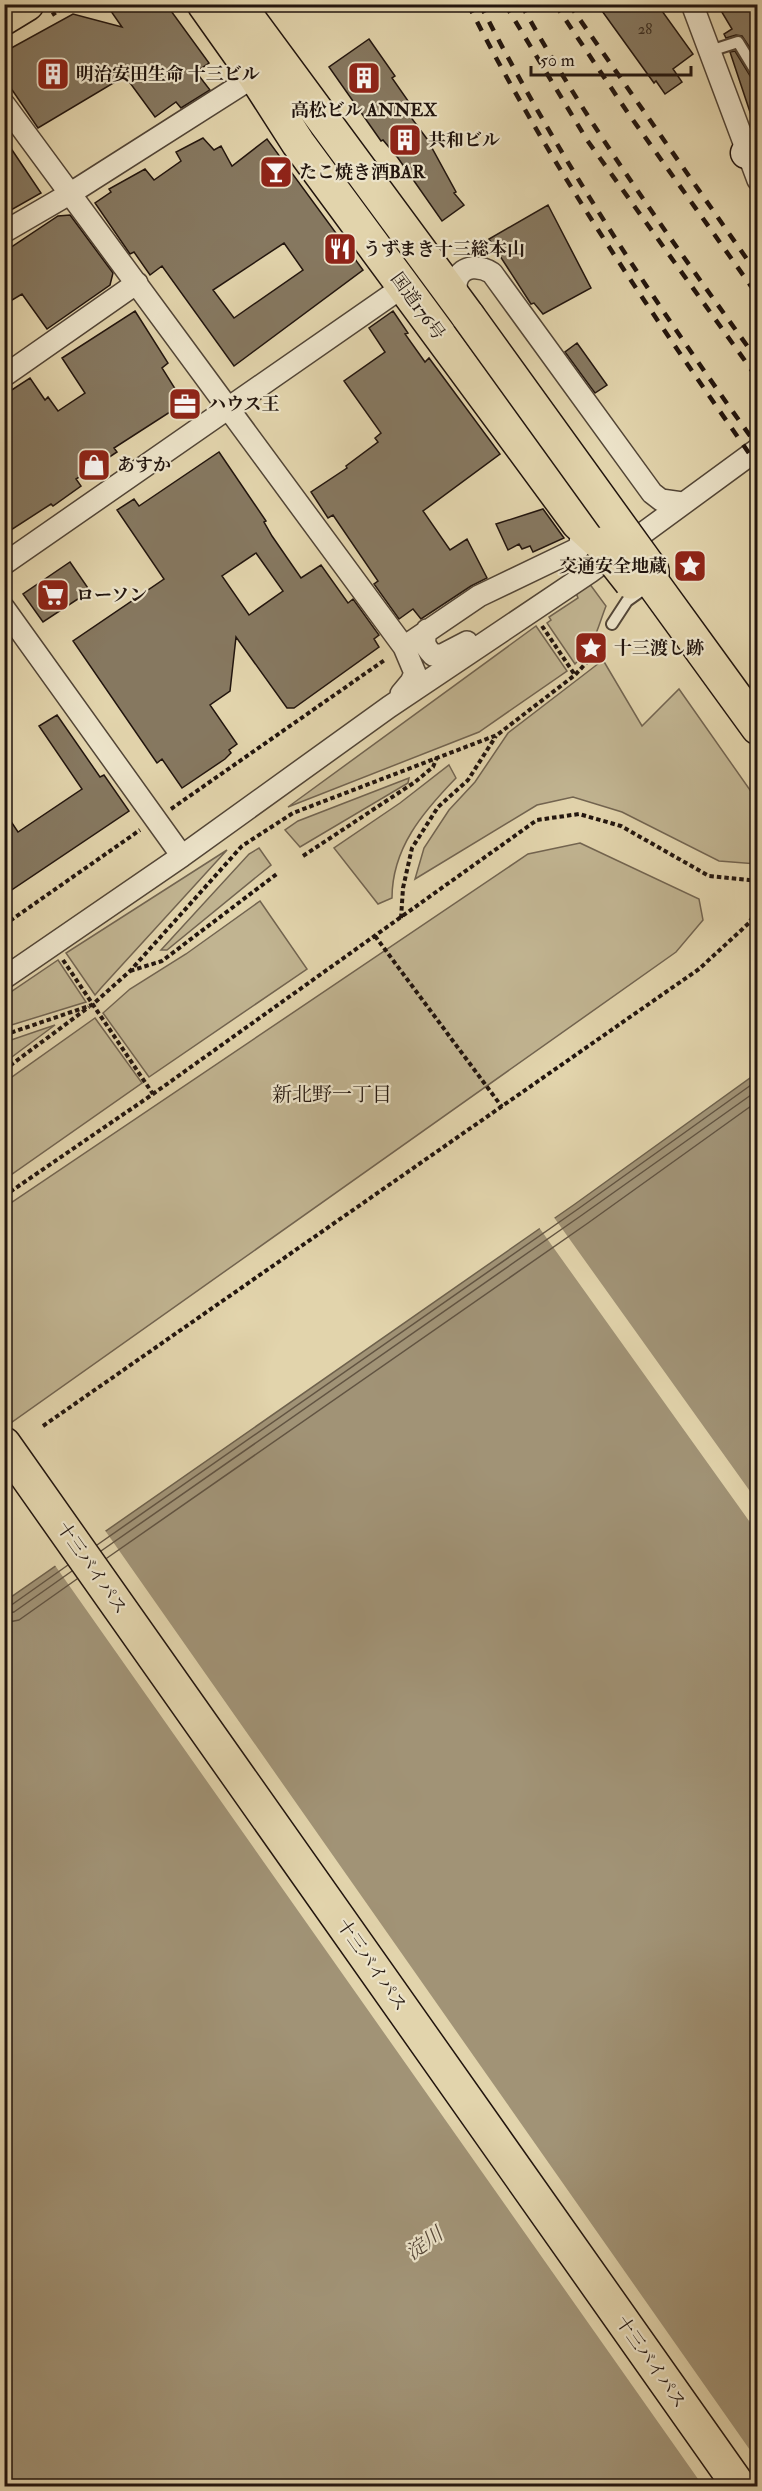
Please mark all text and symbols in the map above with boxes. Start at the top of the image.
house number: 28 [638,20,652,39]
scale bar [531,39,692,77]
text: 50 m [540,49,575,72]
building icon: 明治安田生命 十三ビル [35,56,71,92]
building icon: 高松ビル ANNEX [346,60,382,96]
place label: 明治安田生命 十三ビル [76,63,260,86]
place label: 高松ビル ANNEX [291,99,437,122]
building icon: 共和ビル [387,122,423,158]
place label: 共和ビル [428,129,500,152]
bar icon: たこ焼き酒BAR [258,154,294,190]
place label: たこ焼き酒BAR [299,161,426,184]
restaurant icon: うずまき十三総本山 [322,231,358,267]
place label: うずまき十三総本山 [363,238,525,261]
street label: 国道176号 [385,268,450,345]
office icon: ハウス王 [167,386,203,422]
place label: ハウス王 [208,393,279,416]
shop icon: あすか [76,447,112,483]
place label: あすか [117,454,171,477]
place icon: 交通安全地蔵 [672,548,708,584]
place label: 交通安全地蔵 [559,555,667,578]
supermarket icon: ローソン [35,577,71,613]
place label: ローソン [76,584,147,607]
place icon: 十三渡し跡 [573,630,609,666]
place label: 十三渡し跡 [614,637,704,660]
district label: 新北野一丁目 [272,1082,392,1107]
street label: 十三バイパス [51,1518,132,1619]
street label: 十三バイパス [331,1915,412,2016]
water label: 淀川 [401,2220,449,2265]
street label: 十三バイパス [610,2312,691,2413]

